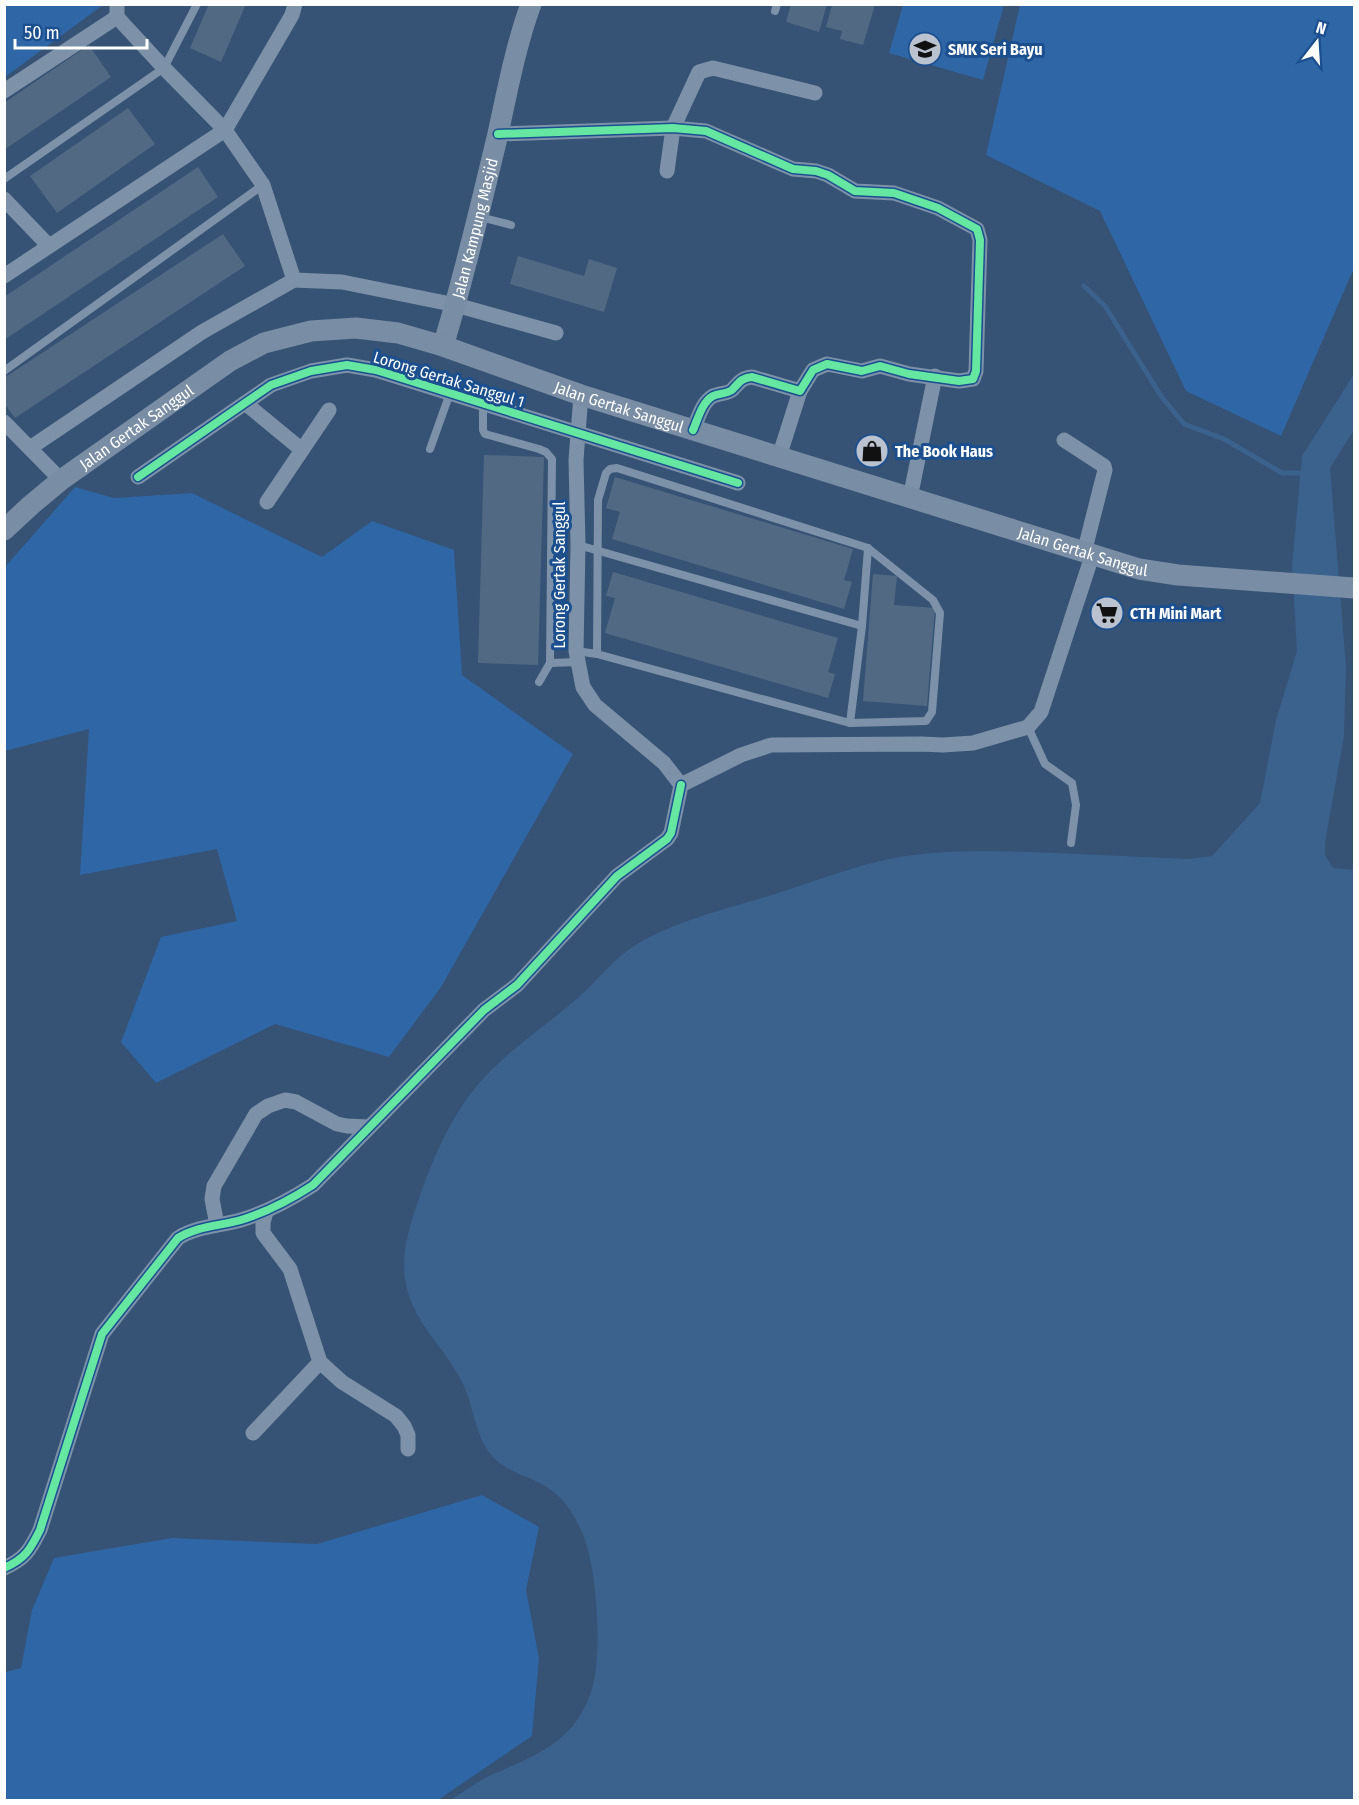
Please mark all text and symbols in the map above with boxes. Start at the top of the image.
scale bar [15,12,147,50]
north arrow [1287,12,1347,72]
text: N [1314,18,1329,39]
text: 50 m [24,22,60,44]
school or university icon: SMK Seri Bayu [907,31,943,67]
place label: SMK Seri Bayu [948,40,1043,59]
street label: Jalan Kampung Masjid [448,156,502,301]
street label: Lorong Gertak Sanggul 1 [371,347,527,412]
street label: Jalan Gertak Sanggul [552,377,686,436]
street label: Jalan Gertak Sanggul [76,381,197,474]
shop icon: The Book Haus [854,433,890,469]
place label: The Book Haus [895,442,993,461]
street label: Lorong Gertak Sanggul [550,502,569,648]
street label: Jalan Gertak Sanggul [1016,523,1149,580]
supermarket icon: CTH Mini Mart [1089,595,1125,631]
place label: CTH Mini Mart [1130,604,1222,623]

